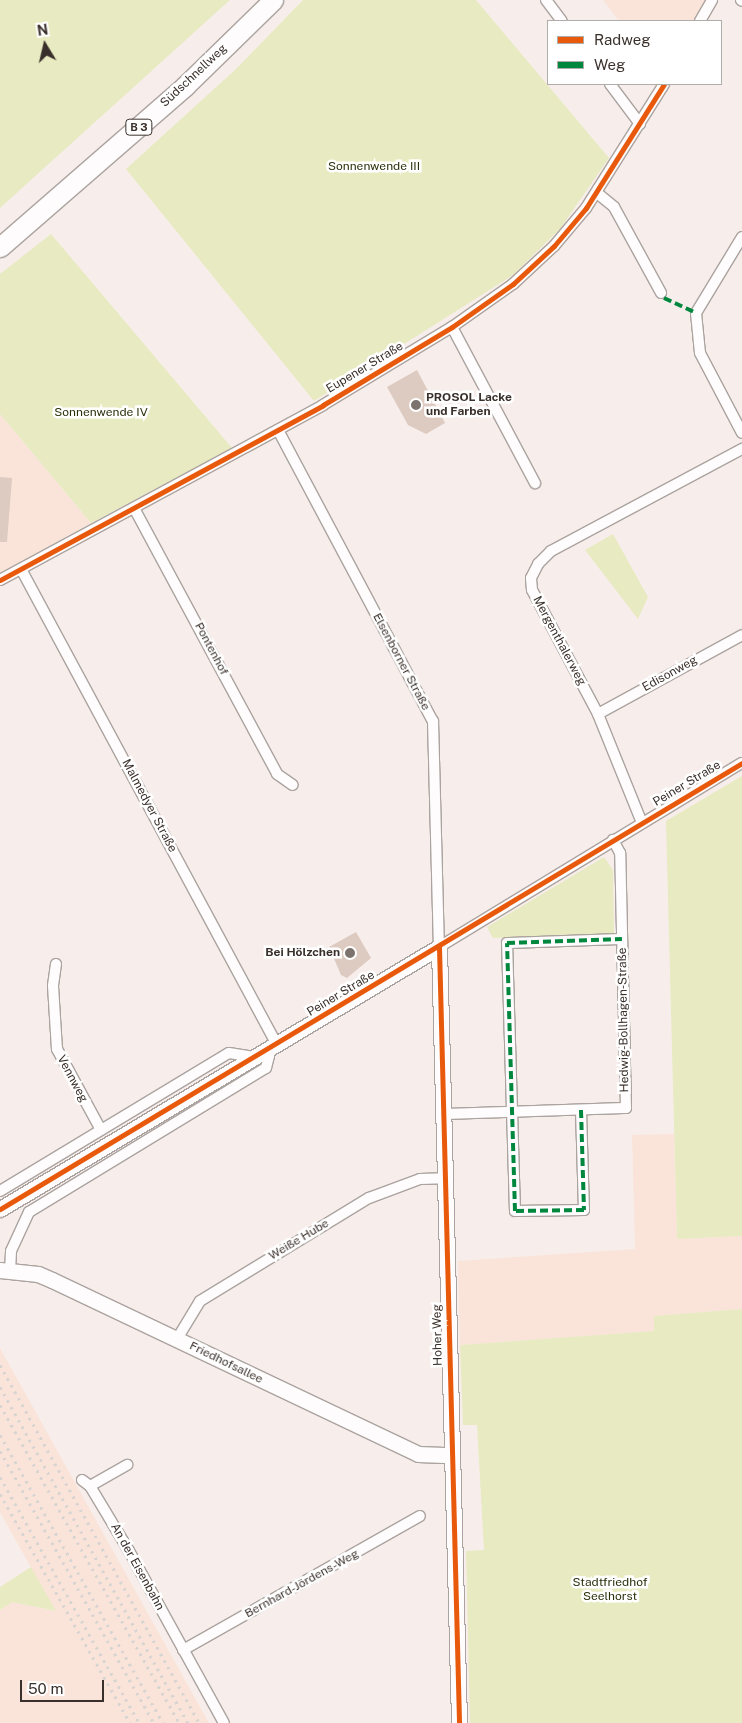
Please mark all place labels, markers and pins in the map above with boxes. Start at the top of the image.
place label: PROSOL Lacke und Farben [426,391,512,419]
marker: PROSOL Lacke und Farben [410,399,422,411]
place label: Bei Hölzchen [265,946,340,960]
marker: Bei Hölzchen [344,947,356,959]

